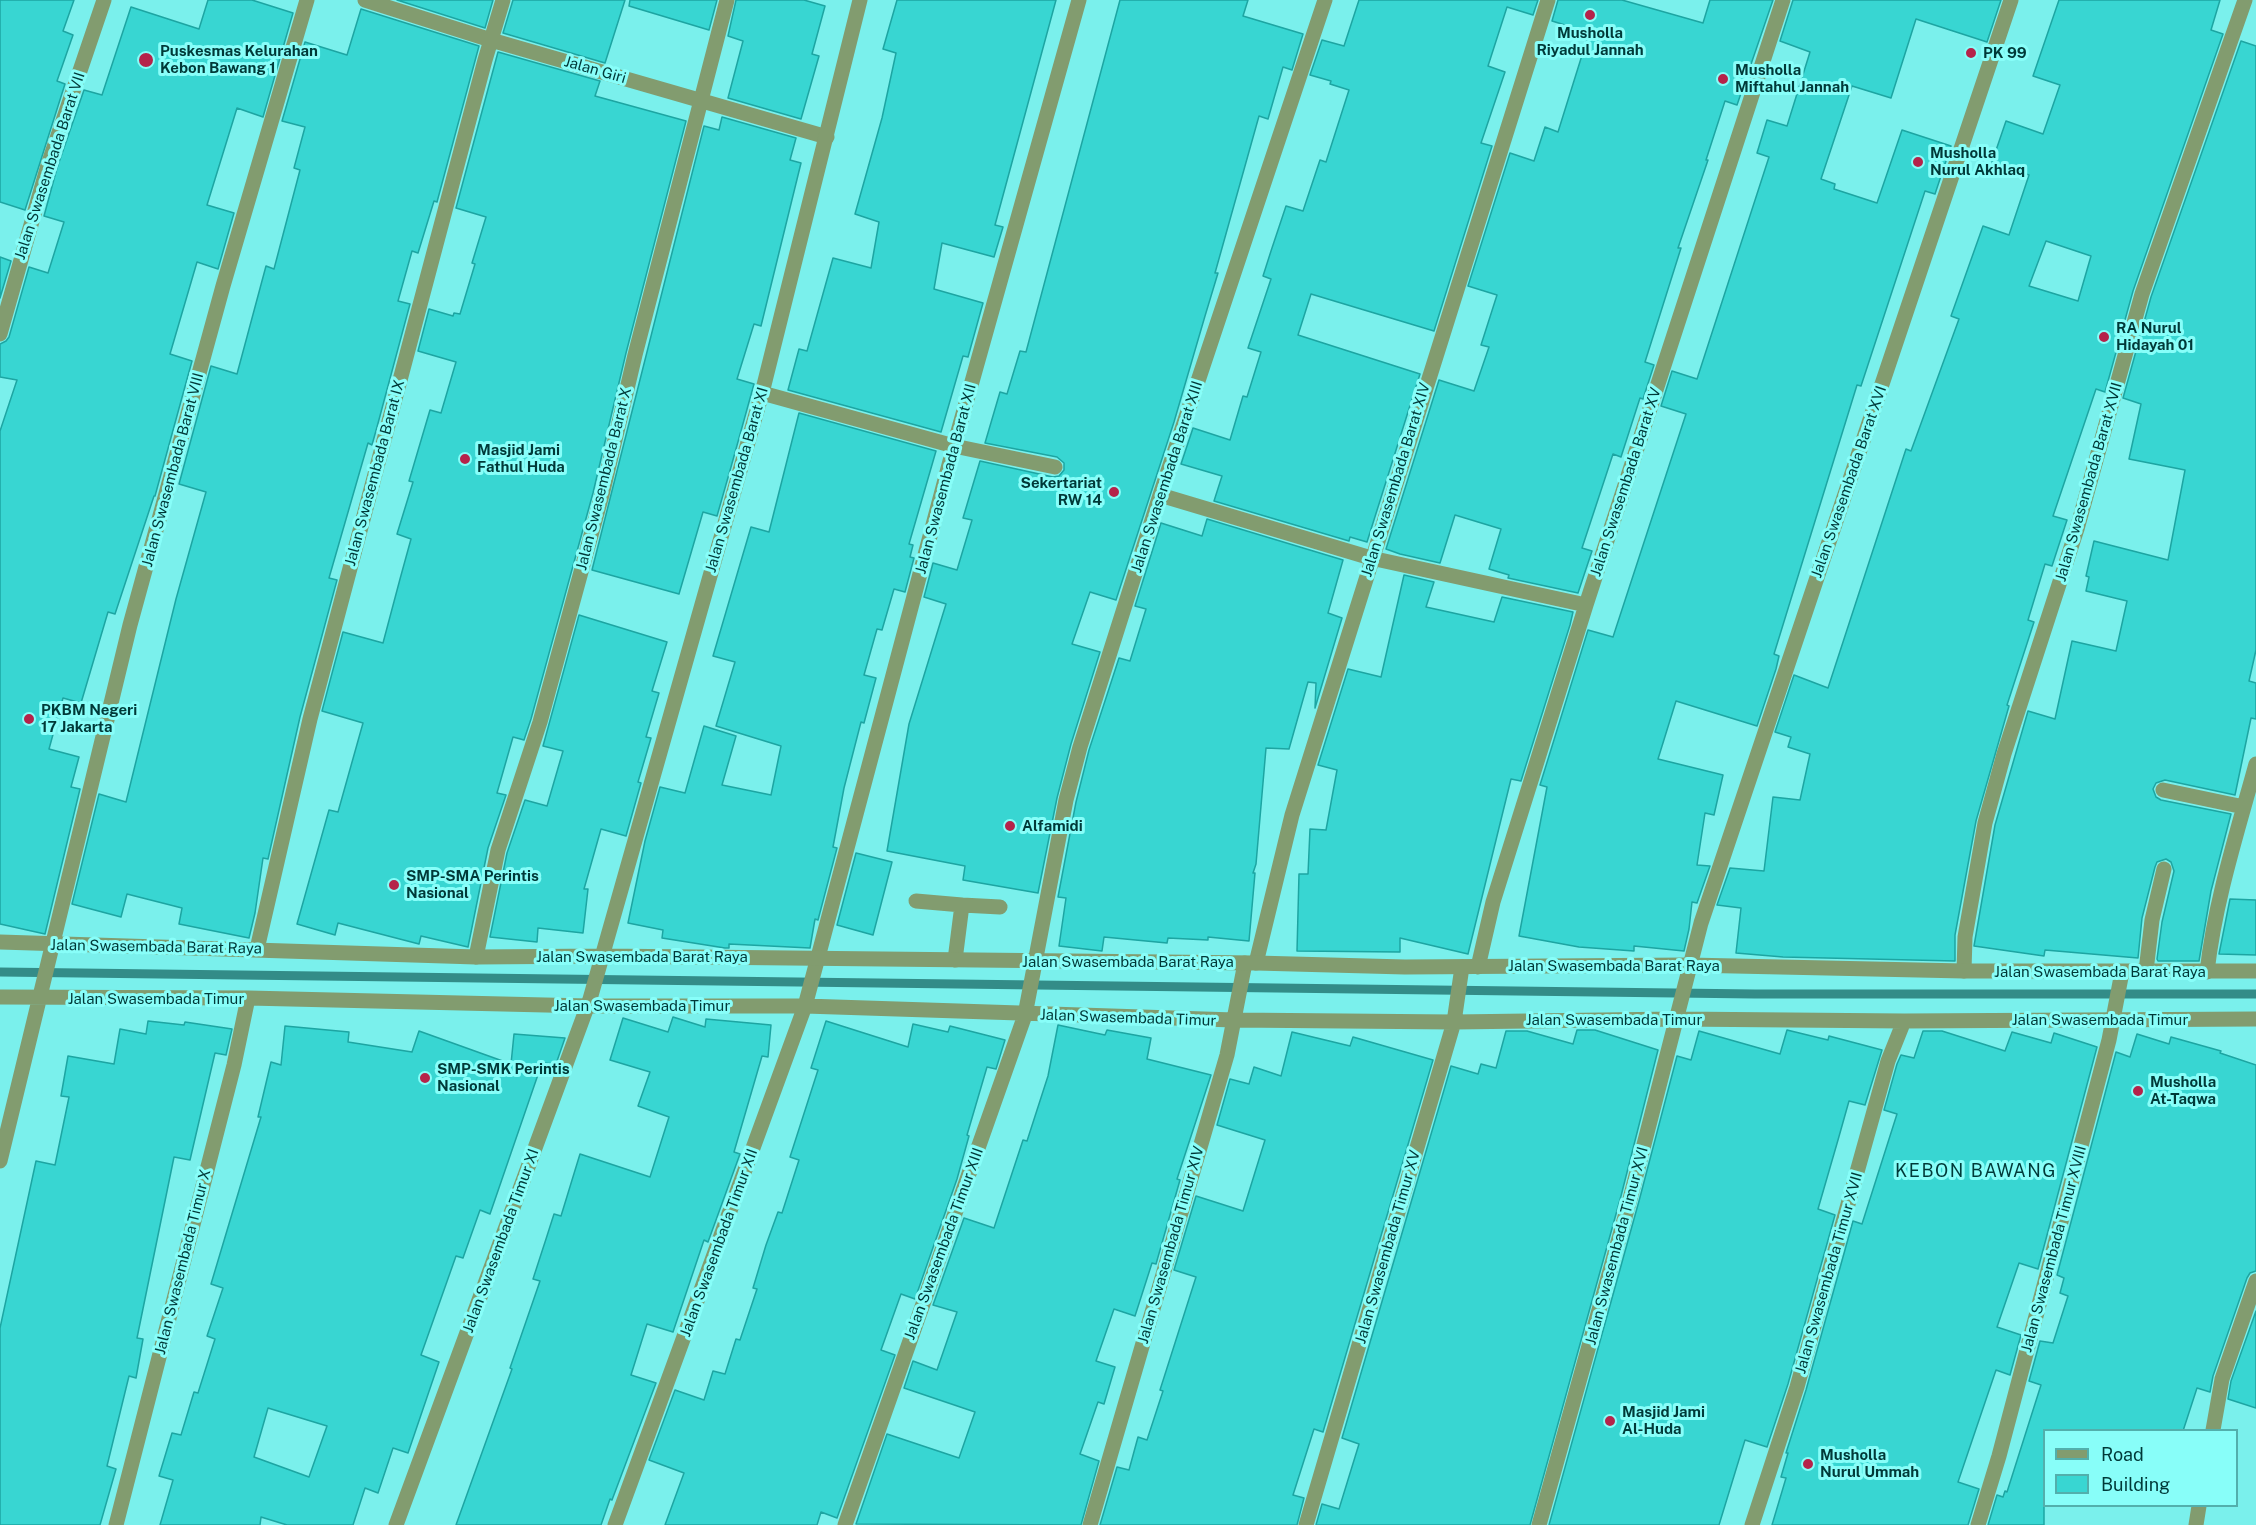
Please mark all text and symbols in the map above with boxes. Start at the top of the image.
marker: Musholla Riyadul Jannah [1583,8,1597,22]
place label: Musholla Riyadul Jannah [1536,24,1644,59]
place label: Puskesmas Kelurahan Kebon Bawang 1 [160,42,318,77]
place label: PK 99 [1983,44,2027,62]
marker: PK 99 [1964,46,1978,60]
marker: Puskesmas Kelurahan Kebon Bawang 1 [137,51,155,69]
street label: Jalan Giri [562,53,628,87]
place label: Musholla Miftahul Jannah [1735,61,1849,96]
street label: Jalan Swasembada Barat VII [11,70,89,262]
marker: Musholla Miftahul Jannah [1716,72,1730,86]
place label: Musholla Nurul Akhlaq [1930,144,2025,179]
marker: Musholla Nurul Akhlaq [1911,155,1925,169]
place label: RA Nurul Hidayah 01 [2116,319,2194,354]
marker: RA Nurul Hidayah 01 [2097,330,2111,344]
street label: Jalan Swasembada Barat VIII [138,371,208,569]
street label: Jalan Swasembada Barat IX [341,378,409,568]
street label: Jalan Swasembada Barat XIII [1127,379,1207,575]
street label: Jalan Swasembada Barat XVII [2052,380,2126,584]
street label: Jalan Swasembada Barat XIV [1358,381,1434,579]
street label: Jalan Swasembada Barat XII [912,382,980,576]
street label: Jalan Swasembada Barat XVI [1808,383,1890,581]
street label: Jalan Swasembada Barat XI [702,385,772,575]
street label: Jalan Swasembada Barat XV [1587,385,1665,579]
street label: Jalan Swasembada Barat X [573,386,635,572]
place label: Masjid Jami Fathul Huda [477,441,565,476]
marker: Masjid Jami Fathul Huda [458,452,472,466]
place label: Sekertariat RW 14 [1021,474,1102,509]
marker: Sekertariat RW 14 [1107,485,1121,499]
place label: PKBM Negeri 17 Jakarta [41,701,137,736]
marker: PKBM Negeri 17 Jakarta [22,712,36,726]
place label: Alfamidi [1022,817,1083,835]
marker: Alfamidi [1003,819,1017,833]
place label: SMP-SMA Perintis Nasional [406,867,539,902]
marker: SMP-SMA Perintis Nasional [387,878,401,892]
street label: Jalan Swasembada Barat Raya [50,936,262,958]
street label: Jalan Swasembada Barat Raya [536,948,748,966]
street label: Jalan Swasembada Barat Raya [1022,953,1234,971]
street label: Jalan Swasembada Barat Raya [1508,957,1720,975]
street label: Jalan Swasembada Barat Raya [1994,963,2206,981]
street label: Jalan Swasembada Timur [68,990,244,1008]
street label: Jalan Swasembada Timur [554,997,730,1015]
street label: Jalan Swasembada Timur [1039,1006,1217,1030]
street label: Jalan Swasembada Timur [1526,1011,1702,1029]
street label: Jalan Swasembada Timur [2012,1011,2188,1029]
place label: SMP-SMK Perintis Nasional [437,1060,570,1095]
marker: SMP-SMK Perintis Nasional [418,1071,432,1085]
place label: Musholla At-Taqwa [2150,1073,2216,1108]
marker: Musholla At-Taqwa [2131,1084,2145,1098]
street label: Jalan Swasembada Timur XIV [1134,1144,1208,1346]
street label: Jalan Swasembada Timur XVIII [2018,1144,2090,1354]
street label: Jalan Swasembada Timur XIII [901,1145,987,1343]
street label: Jalan Swasembada Timur XVI [1582,1145,1652,1347]
street label: Jalan Swasembada Timur XI [459,1146,543,1336]
street label: Jalan Swasembada Timur XII [677,1146,761,1340]
street label: Jalan Swasembada Timur XV [1352,1148,1424,1346]
district label: KEBON BAWANG [1895,1160,2057,1182]
street label: Jalan Swasembada Timur X [151,1167,215,1357]
street label: Jalan Swasembada Timur XVII [1792,1170,1866,1376]
place label: Masjid Jami Al-Huda [1622,1403,1705,1438]
marker: Masjid Jami Al-Huda [1603,1414,1617,1428]
legend [2043,1429,2238,1507]
text: Road [2101,1444,2144,1465]
place label: Musholla Nurul Ummah [1820,1446,1919,1481]
marker: Musholla Nurul Ummah [1801,1457,1815,1471]
text: Building [2101,1474,2170,1495]

